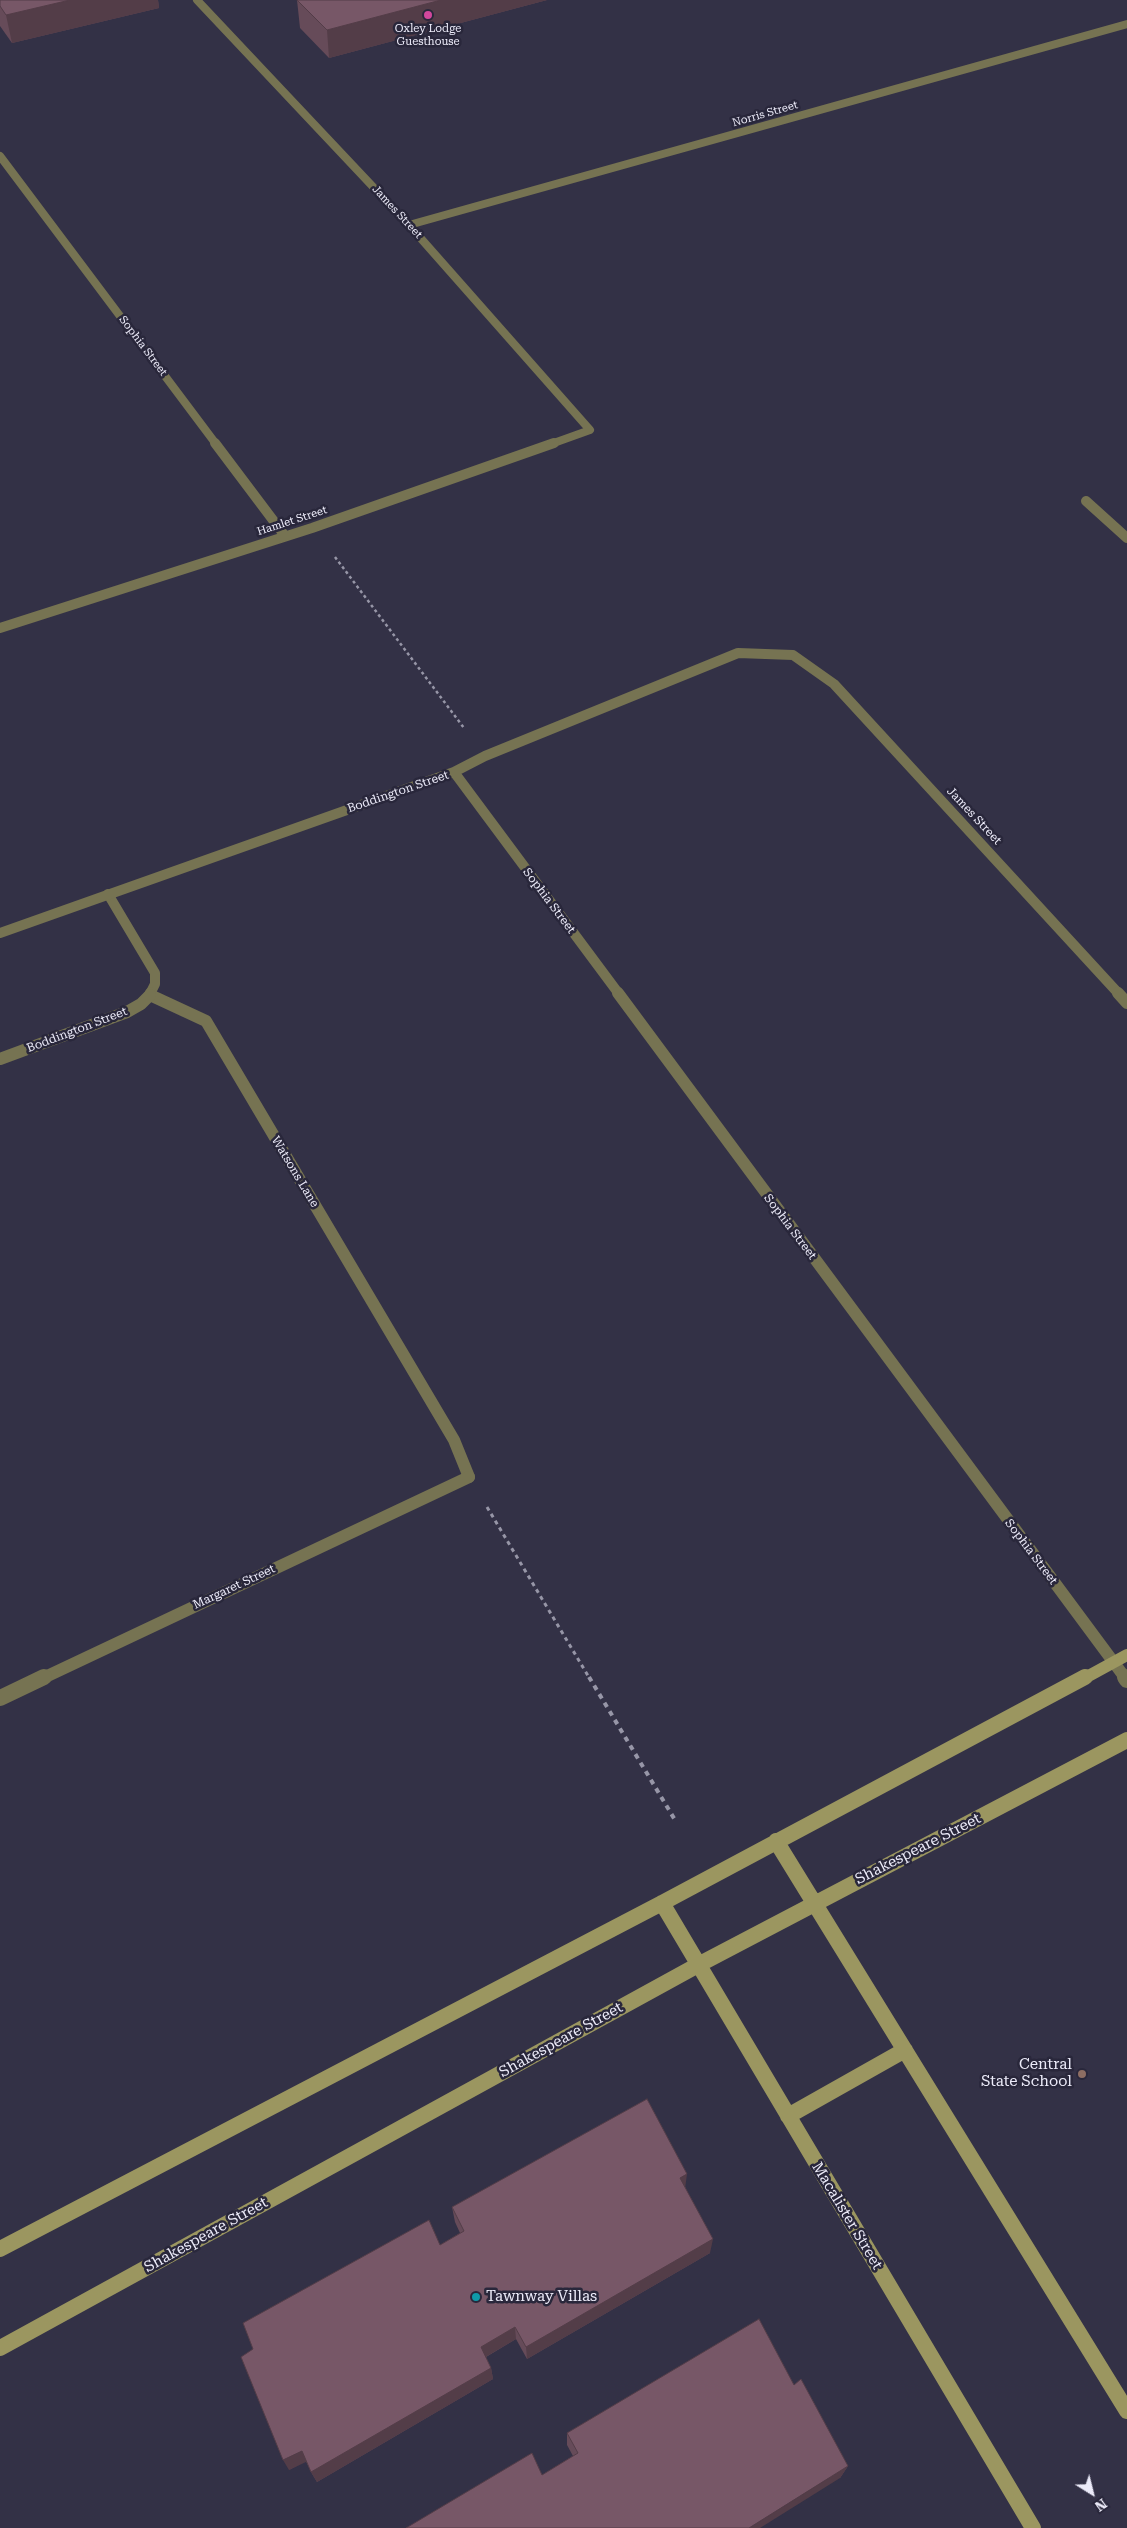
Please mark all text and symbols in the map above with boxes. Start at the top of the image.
marker: Oxley Lodge Guesthouse [422,9,434,21]
place label: Oxley Lodge Guesthouse [395,22,461,48]
street label: Norris Street [731,98,799,130]
street label: James Street [369,183,425,241]
street label: Sophia Street [116,313,170,379]
street label: Hamlet Street [255,503,329,539]
street label: Boddington Street [345,768,451,816]
street label: James Street [944,784,1004,848]
street label: Sophia Street [520,865,578,937]
street label: Boddington Street [25,1004,129,1056]
street label: Watsons Lane [268,1134,322,1210]
street label: Sophia Street [761,1191,819,1263]
street label: Sophia Street [1002,1516,1060,1588]
street label: Margaret Street [191,1562,277,1612]
street label: Shakespeare Street [852,1810,984,1888]
street label: Shakespeare Street [496,1999,626,2081]
place label: Central State School [981,2056,1072,2091]
marker: Central State School [1076,2068,1088,2080]
street label: Macalister Street [808,2159,886,2273]
street label: Shakespeare Street [141,2194,271,2276]
place label: Tawnway Villas [486,2288,597,2306]
marker: Tawnway Villas [470,2291,482,2303]
north arrow [1067,2468,1117,2518]
text: N [1092,2495,1110,2515]

